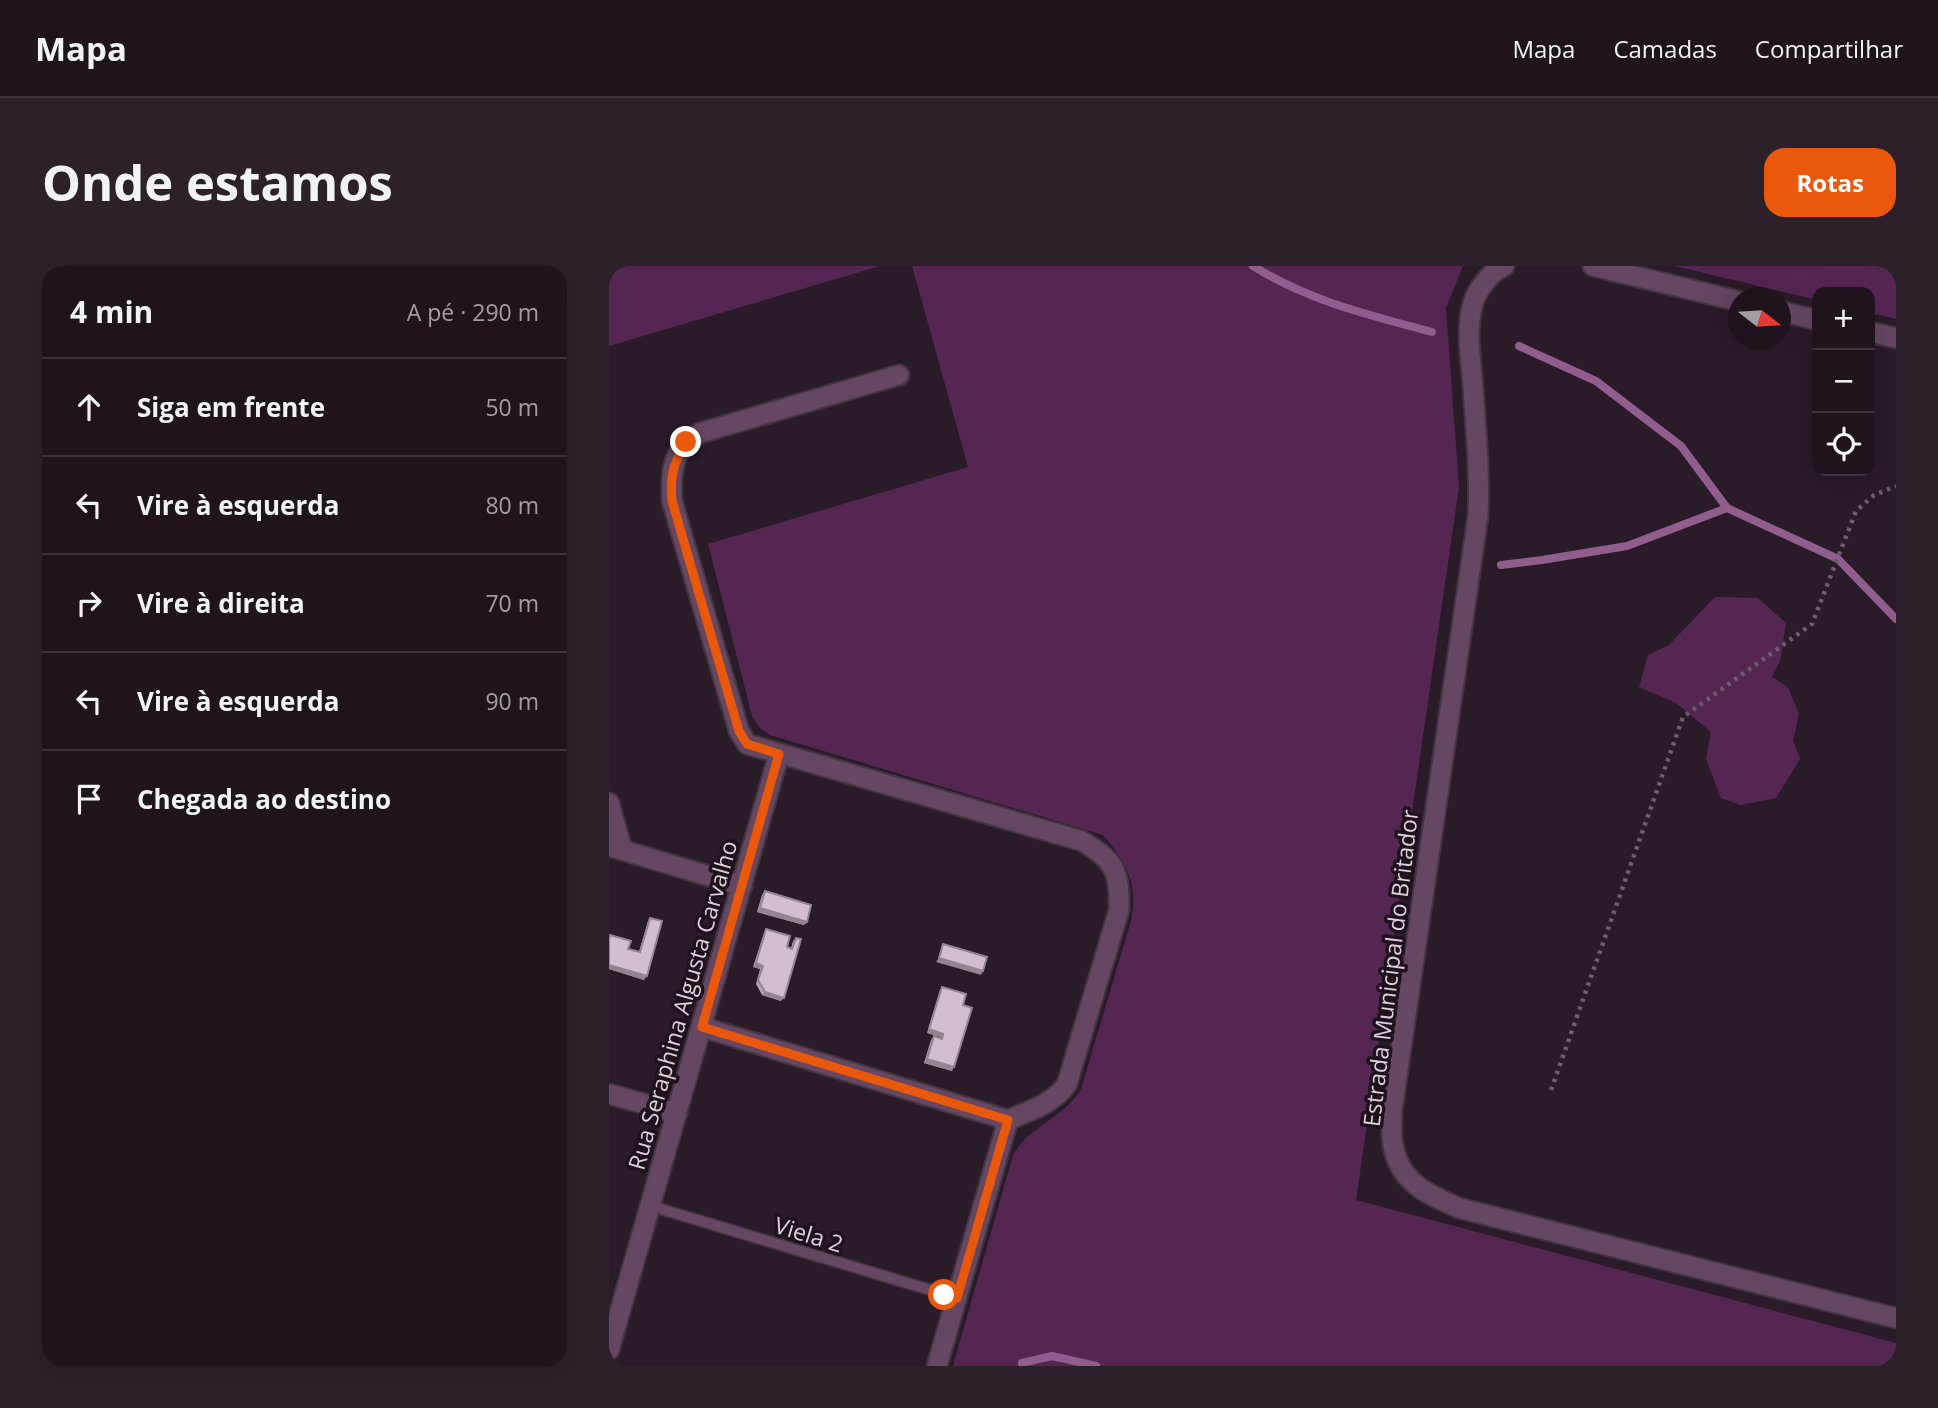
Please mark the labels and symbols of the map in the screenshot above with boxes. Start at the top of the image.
north arrow [1728,287,1791,350]
route end [670,426,701,457]
street label: Estrada Municipal do Britador [1355,807,1425,1128]
street label: Rua Seraphina Algusta Carvalho [620,837,744,1173]
street label: Viela 2 [771,1208,847,1260]
route start [928,1279,959,1310]

